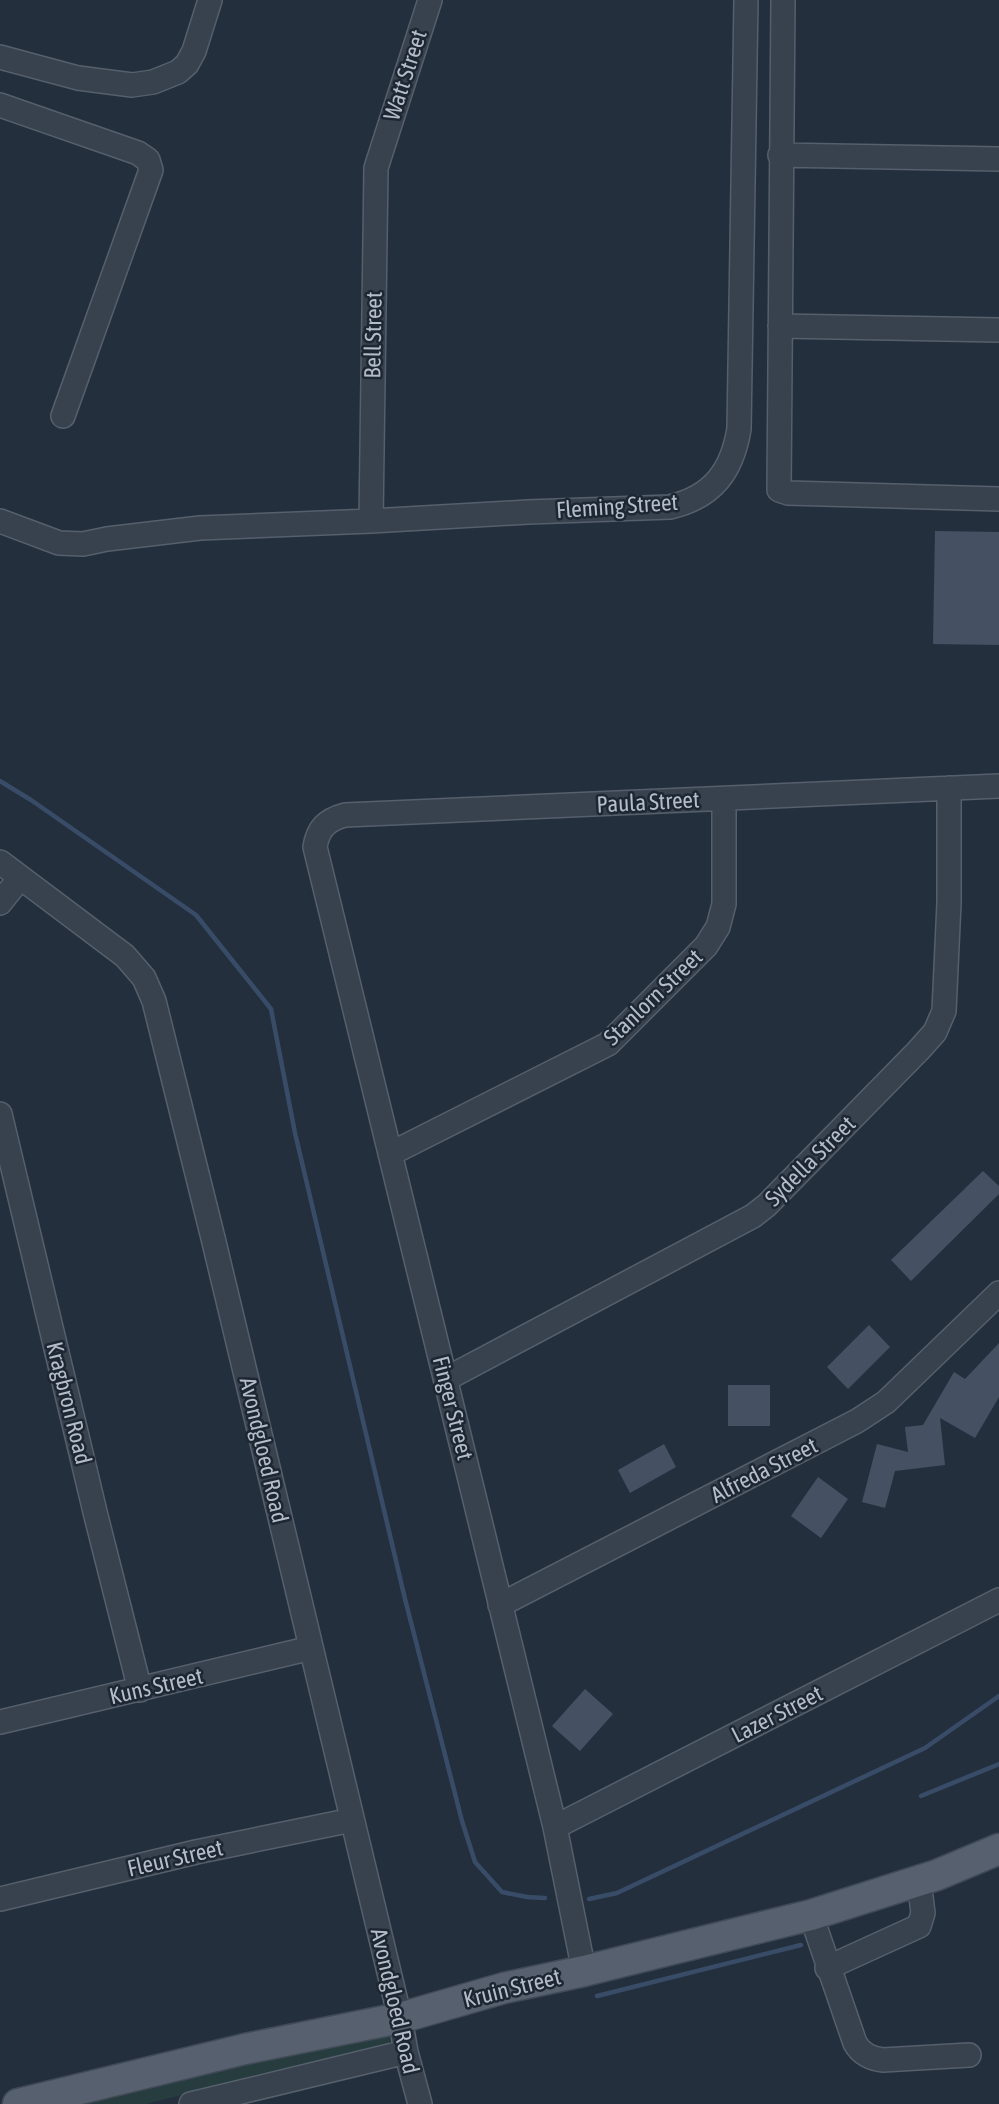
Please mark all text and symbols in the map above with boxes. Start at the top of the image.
street label: Watt Street [378,26,432,124]
street label: Bell Street [359,291,387,379]
street label: Fleming Street [555,489,679,523]
street label: Paula Street [596,786,700,818]
street label: Stanlorn Street [599,944,707,1050]
street label: Sydella Street [760,1111,860,1211]
street label: Kragbron Road [41,1339,97,1467]
street label: Finger Street [428,1353,478,1463]
street label: Avondgloed Road [235,1375,293,1525]
street label: Alfreda Street [706,1432,822,1508]
street label: Kuns Street [107,1663,205,1709]
street label: Lazer Street [727,1680,827,1748]
street label: Fleur Street [125,1834,225,1882]
street label: Avondgloed Road [366,1926,424,2076]
street label: Kruin Street [461,1963,563,2013]

